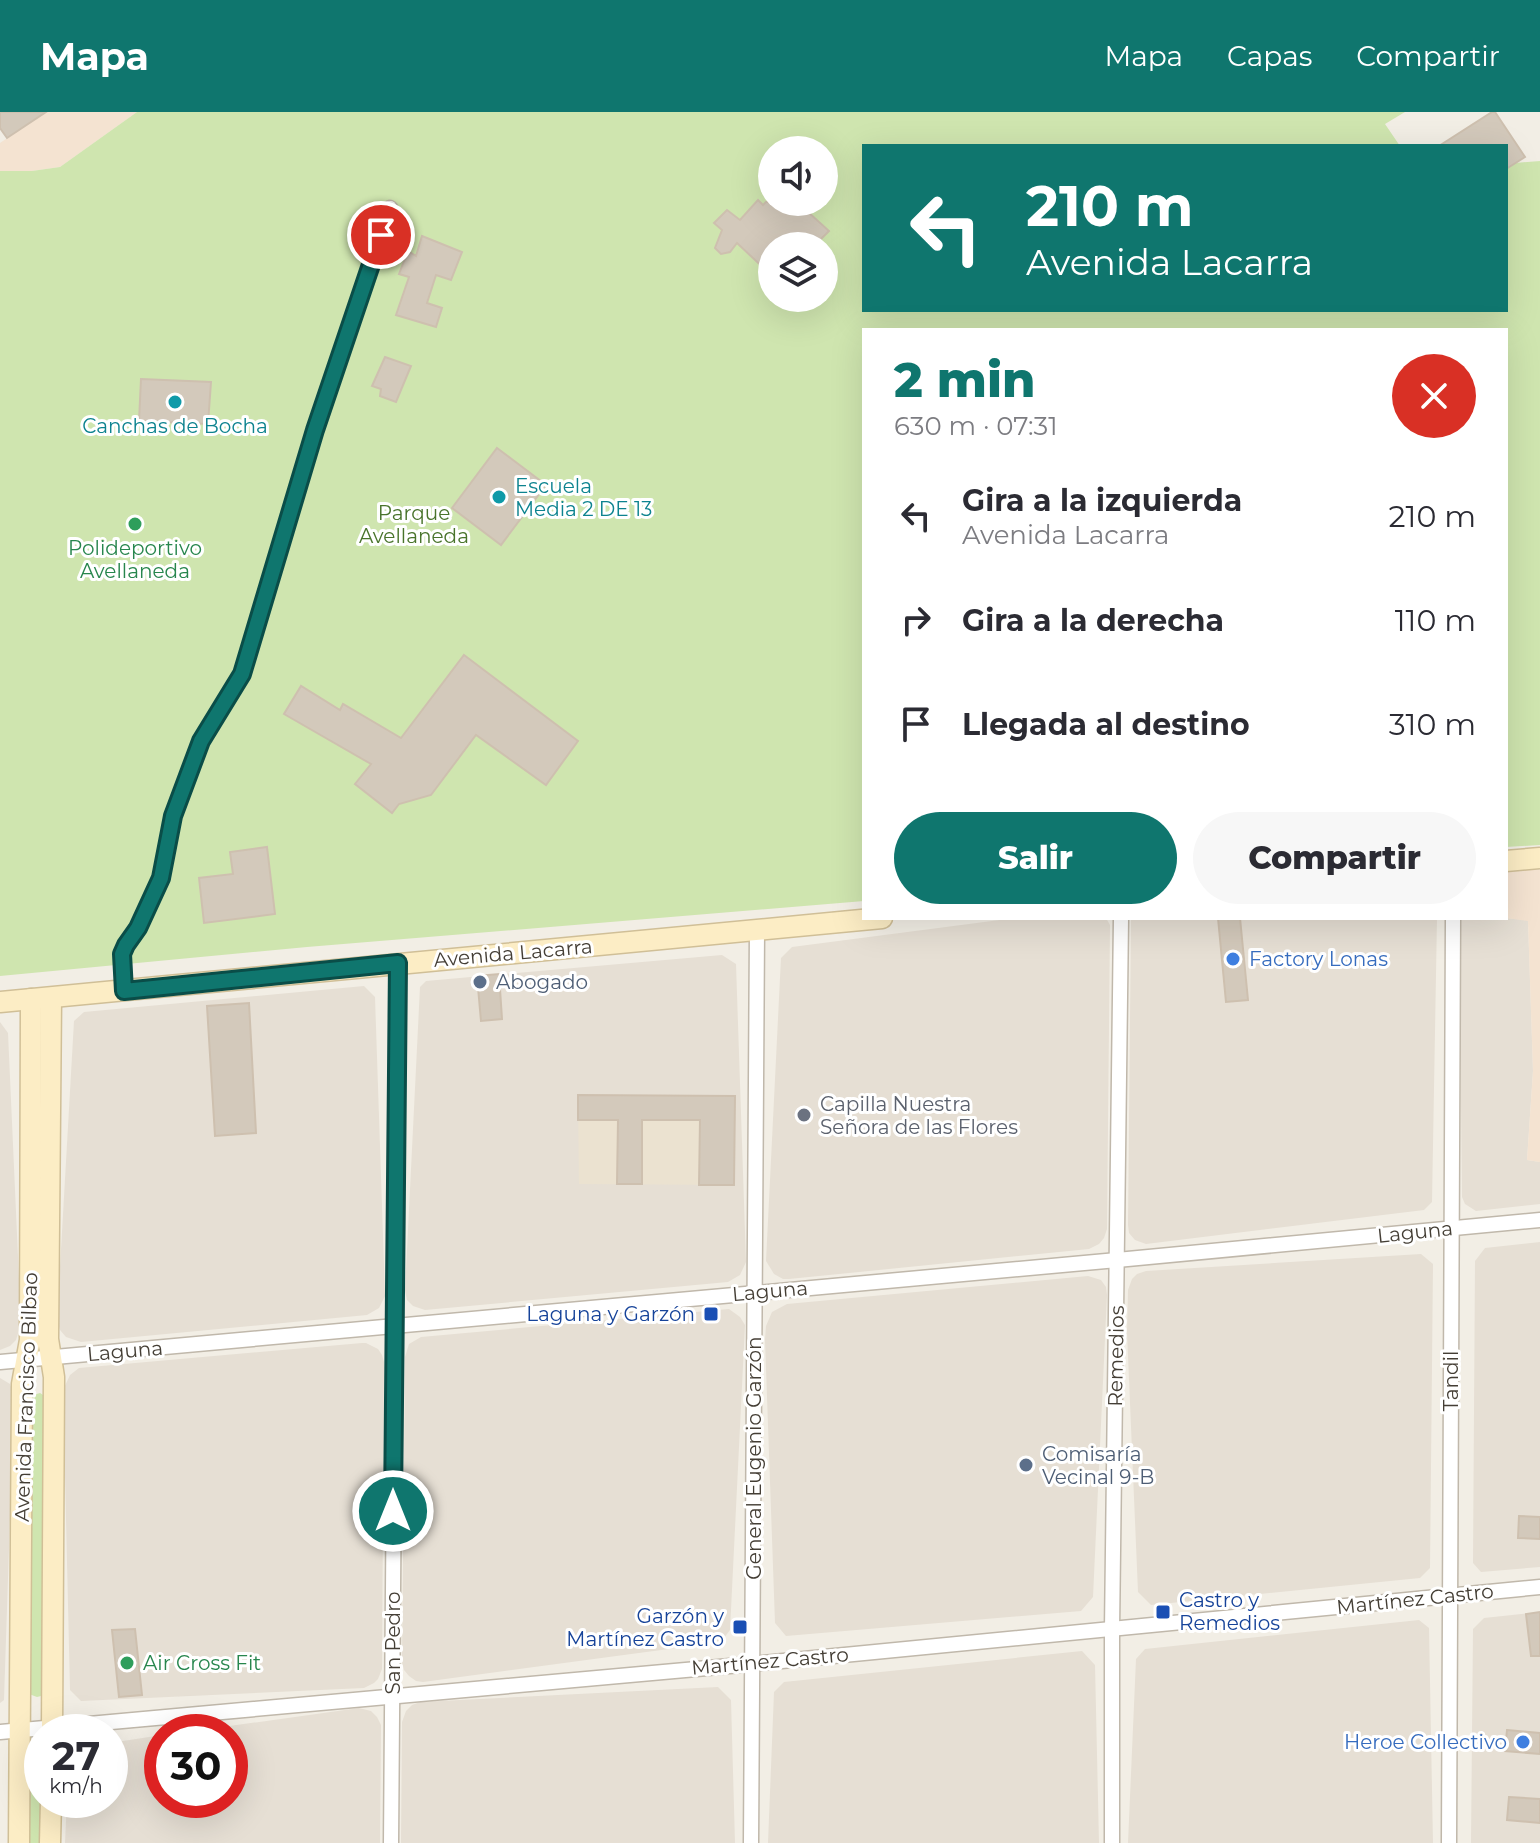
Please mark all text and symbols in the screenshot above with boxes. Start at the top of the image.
text: Mapa [40,33,149,80]
text: Mapa [1104,39,1183,73]
text: Capas [1227,39,1312,73]
text: Compartir [1356,39,1500,73]
map controls [758,136,838,312]
button: sound [758,136,838,216]
text: 210 m [1026,172,1194,240]
icon: left [894,176,998,280]
pin [347,201,415,269]
icon: arrive [359,213,403,257]
button: layers [758,232,838,312]
text: Avenida Lacarra [1026,240,1313,284]
text: 2 min [894,351,1035,409]
button: close [1392,354,1476,438]
marker: Canchas de Bocha [166,393,184,411]
text: 630 m · 07:31 [894,410,1058,442]
place label: Canchas de Bocha [82,414,268,438]
place label: Escuela Media 2 DE 13 [515,474,652,521]
text: Gira a la izquierda [962,482,1242,519]
marker: Escuela Media 2 DE 13 [490,488,508,506]
icon: left [894,494,938,538]
text: 210 m [1389,498,1476,535]
park label: Parque Avellaneda [359,501,469,548]
marker: Polideportivo Avellaneda [126,515,144,533]
text: Avenida Lacarra [962,519,1169,551]
place label: Polideportivo Avellaneda [68,536,202,583]
icon: right [894,598,938,642]
text: Gira a la derecha [962,602,1224,639]
text: 110 m [1395,602,1476,639]
icon: arrive [894,702,938,746]
text: Llegada al destino [962,706,1250,743]
text: 310 m [1389,706,1476,743]
button: Salir [894,812,1177,904]
button: Compartir [1193,812,1476,904]
street label: Avenida Lacarra [433,934,593,972]
place label: Factory Lonas [1249,947,1388,971]
marker: Factory Lonas [1224,950,1242,968]
place label: Abogado [496,970,588,994]
marker: Abogado [471,973,489,991]
place label: Capilla Nuestra Señora de las Flores [820,1092,1018,1139]
marker: Capilla Nuestra Señora de las Flores [795,1106,813,1124]
street label: Laguna [1376,1216,1454,1248]
street label: Avenida Francisco Bilbao [10,1272,42,1522]
street label: Laguna [731,1276,809,1306]
place label: Laguna y Garzón [526,1302,695,1326]
marker: Laguna y Garzón [702,1305,720,1323]
street label: Remedios [1103,1305,1129,1407]
street label: Laguna [86,1336,164,1366]
street label: General Eugenio Garzón [742,1336,766,1580]
street label: Tandil [1439,1351,1463,1411]
place label: Comisaría Vecinal 9-B [1042,1442,1154,1489]
marker: Comisaría Vecinal 9-B [1017,1456,1035,1474]
position arrow [351,1469,435,1553]
street label: Martínez Castro [1335,1579,1495,1619]
place label: Castro y Remedios [1179,1588,1280,1635]
street label: San Pedro [381,1592,405,1694]
marker: Castro y Remedios [1154,1603,1172,1621]
place label: Garzón y Martínez Castro [566,1604,724,1651]
marker: Garzón y Martínez Castro [731,1618,749,1636]
street label: Martínez Castro [690,1642,850,1680]
place label: Air Cross Fit [143,1651,261,1675]
marker: Air Cross Fit [118,1654,136,1672]
speed limit sign: 30 [144,1714,248,1818]
place label: Heroe Collectivo [1344,1730,1507,1754]
text: 27 [52,1731,100,1780]
marker: Heroe Collectivo [1514,1733,1532,1751]
text: km/h [49,1774,103,1798]

